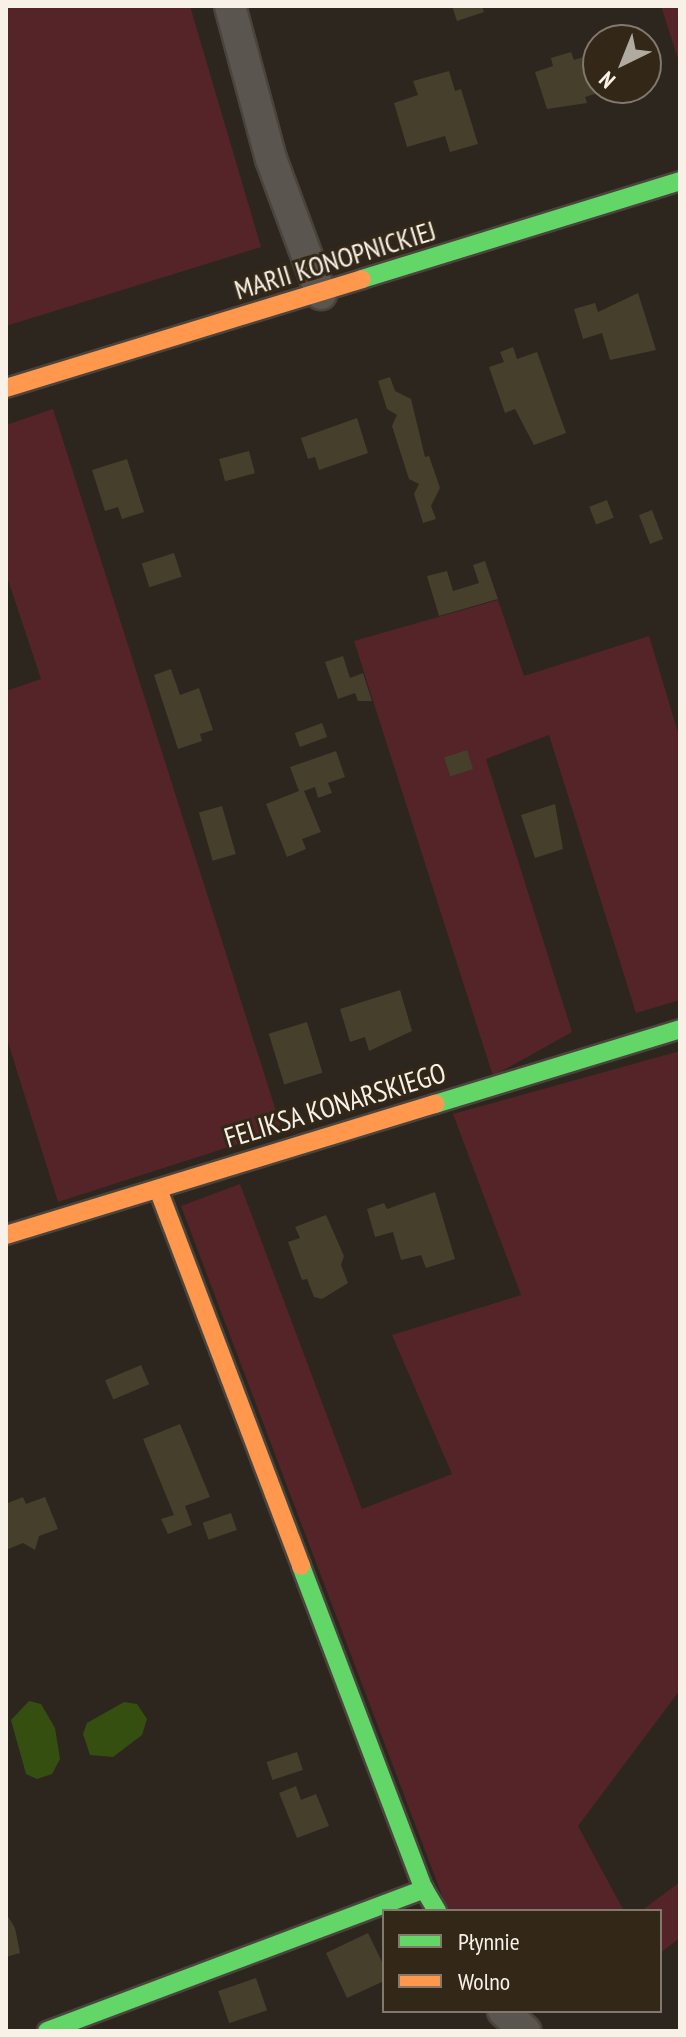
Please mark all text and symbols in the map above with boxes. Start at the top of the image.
north arrow [582,24,662,104]
text: N [593,66,621,94]
street label: MARII KONOPNICKIEJ [230,213,440,307]
street label: FELIKSA KONARSKIEGO [220,1055,450,1155]
legend [382,1909,662,2013]
text: Płynnie [458,1926,520,1957]
text: Wolno [458,1966,510,1997]

